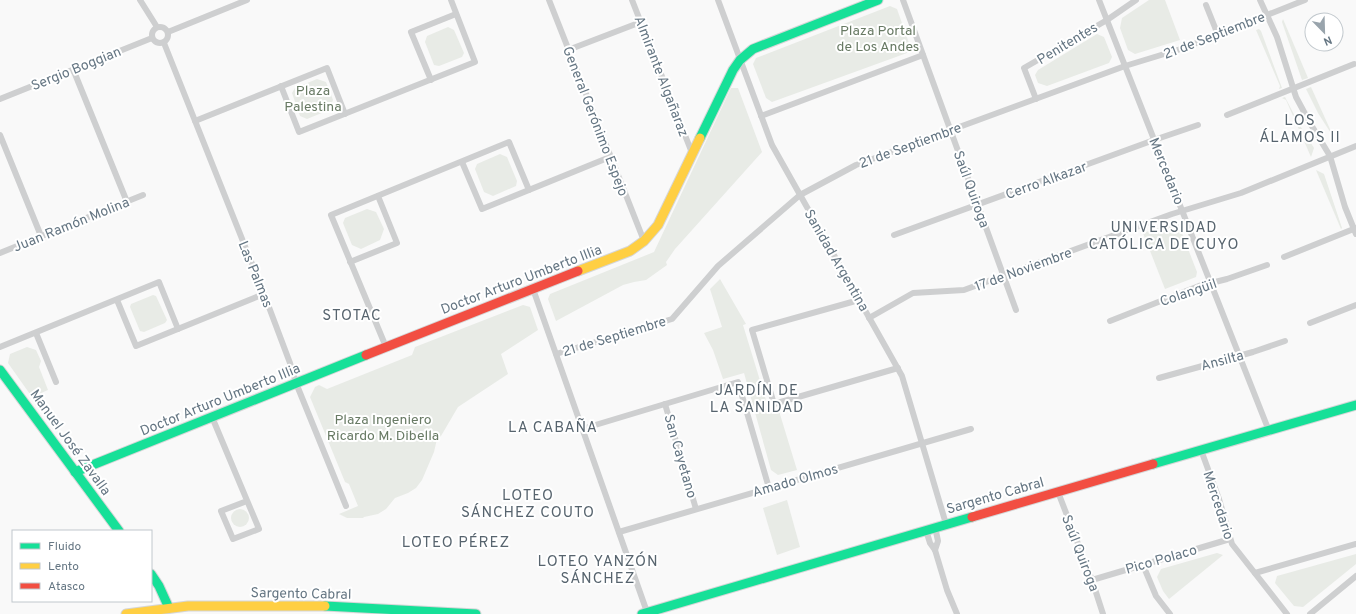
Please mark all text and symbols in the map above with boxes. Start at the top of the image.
street label: 21 de Septiembre [1161,9,1268,64]
north arrow [1304,12,1344,52]
street label: Almirante Algañaraz [630,14,691,139]
street label: Penitentes [1034,20,1101,69]
park label: Plaza Portal de Los Andes [837,23,919,56]
text: N [1321,32,1334,48]
street label: Sergio Boggian [29,44,124,95]
street label: General Gerónimo Espejo [558,44,631,199]
park label: Plaza Palestina [284,83,342,116]
district label: LOS ÁLAMOS II [1259,112,1341,148]
street label: 21 de Septiembre [857,120,964,173]
street label: Mercedario [1144,135,1187,208]
street label: Saúl Quiroga [949,149,992,230]
street label: Cerro Alkazar [1003,159,1090,204]
street label: Juan Ramón Molina [11,194,132,256]
street label: Sanidad Argentina [800,207,872,315]
district label: UNIVERSIDAD CATÓLICA DE CUYO [1088,219,1240,255]
street label: Las Palmas [234,239,276,310]
street label: Doctor Arturo Umberto Illia [439,242,604,319]
street label: 17 de Noviembre [973,245,1074,296]
street label: Colangüil [1158,276,1219,311]
district label: STOTAC [322,307,382,326]
street label: 21 de Septiembre [560,314,669,361]
street label: Ansilta [1199,348,1246,375]
street label: Doctor Arturo Umberto Illia [138,360,303,440]
district label: JARDÍN DE LA SANIDAD [710,381,804,418]
street label: Manuel José Zavalla [26,387,114,499]
park label: Plaza Ingeniero Ricardo M. Dibella [327,412,439,445]
street label: San Cayetano [659,412,700,501]
district label: LA CABAÑA [508,418,598,438]
street label: Amado Olmos [751,461,840,502]
street label: Mercedario [1199,469,1237,542]
street label: Sargento Cabral [945,474,1046,519]
district label: LOTEO SÁNCHEZ COUTO [461,487,595,523]
street label: Saúl Quiroga [1057,513,1102,594]
legend [12,530,152,602]
district label: LOTEO PÉREZ [402,533,510,553]
text: Fluido [48,539,81,555]
street label: Pico Polaco [1124,542,1199,579]
district label: LOTEO YANZÓN SÁNCHEZ [537,551,659,589]
text: Lento [48,559,79,575]
text: Atasco [48,579,85,595]
street label: Sargento Cabral [250,585,352,604]

